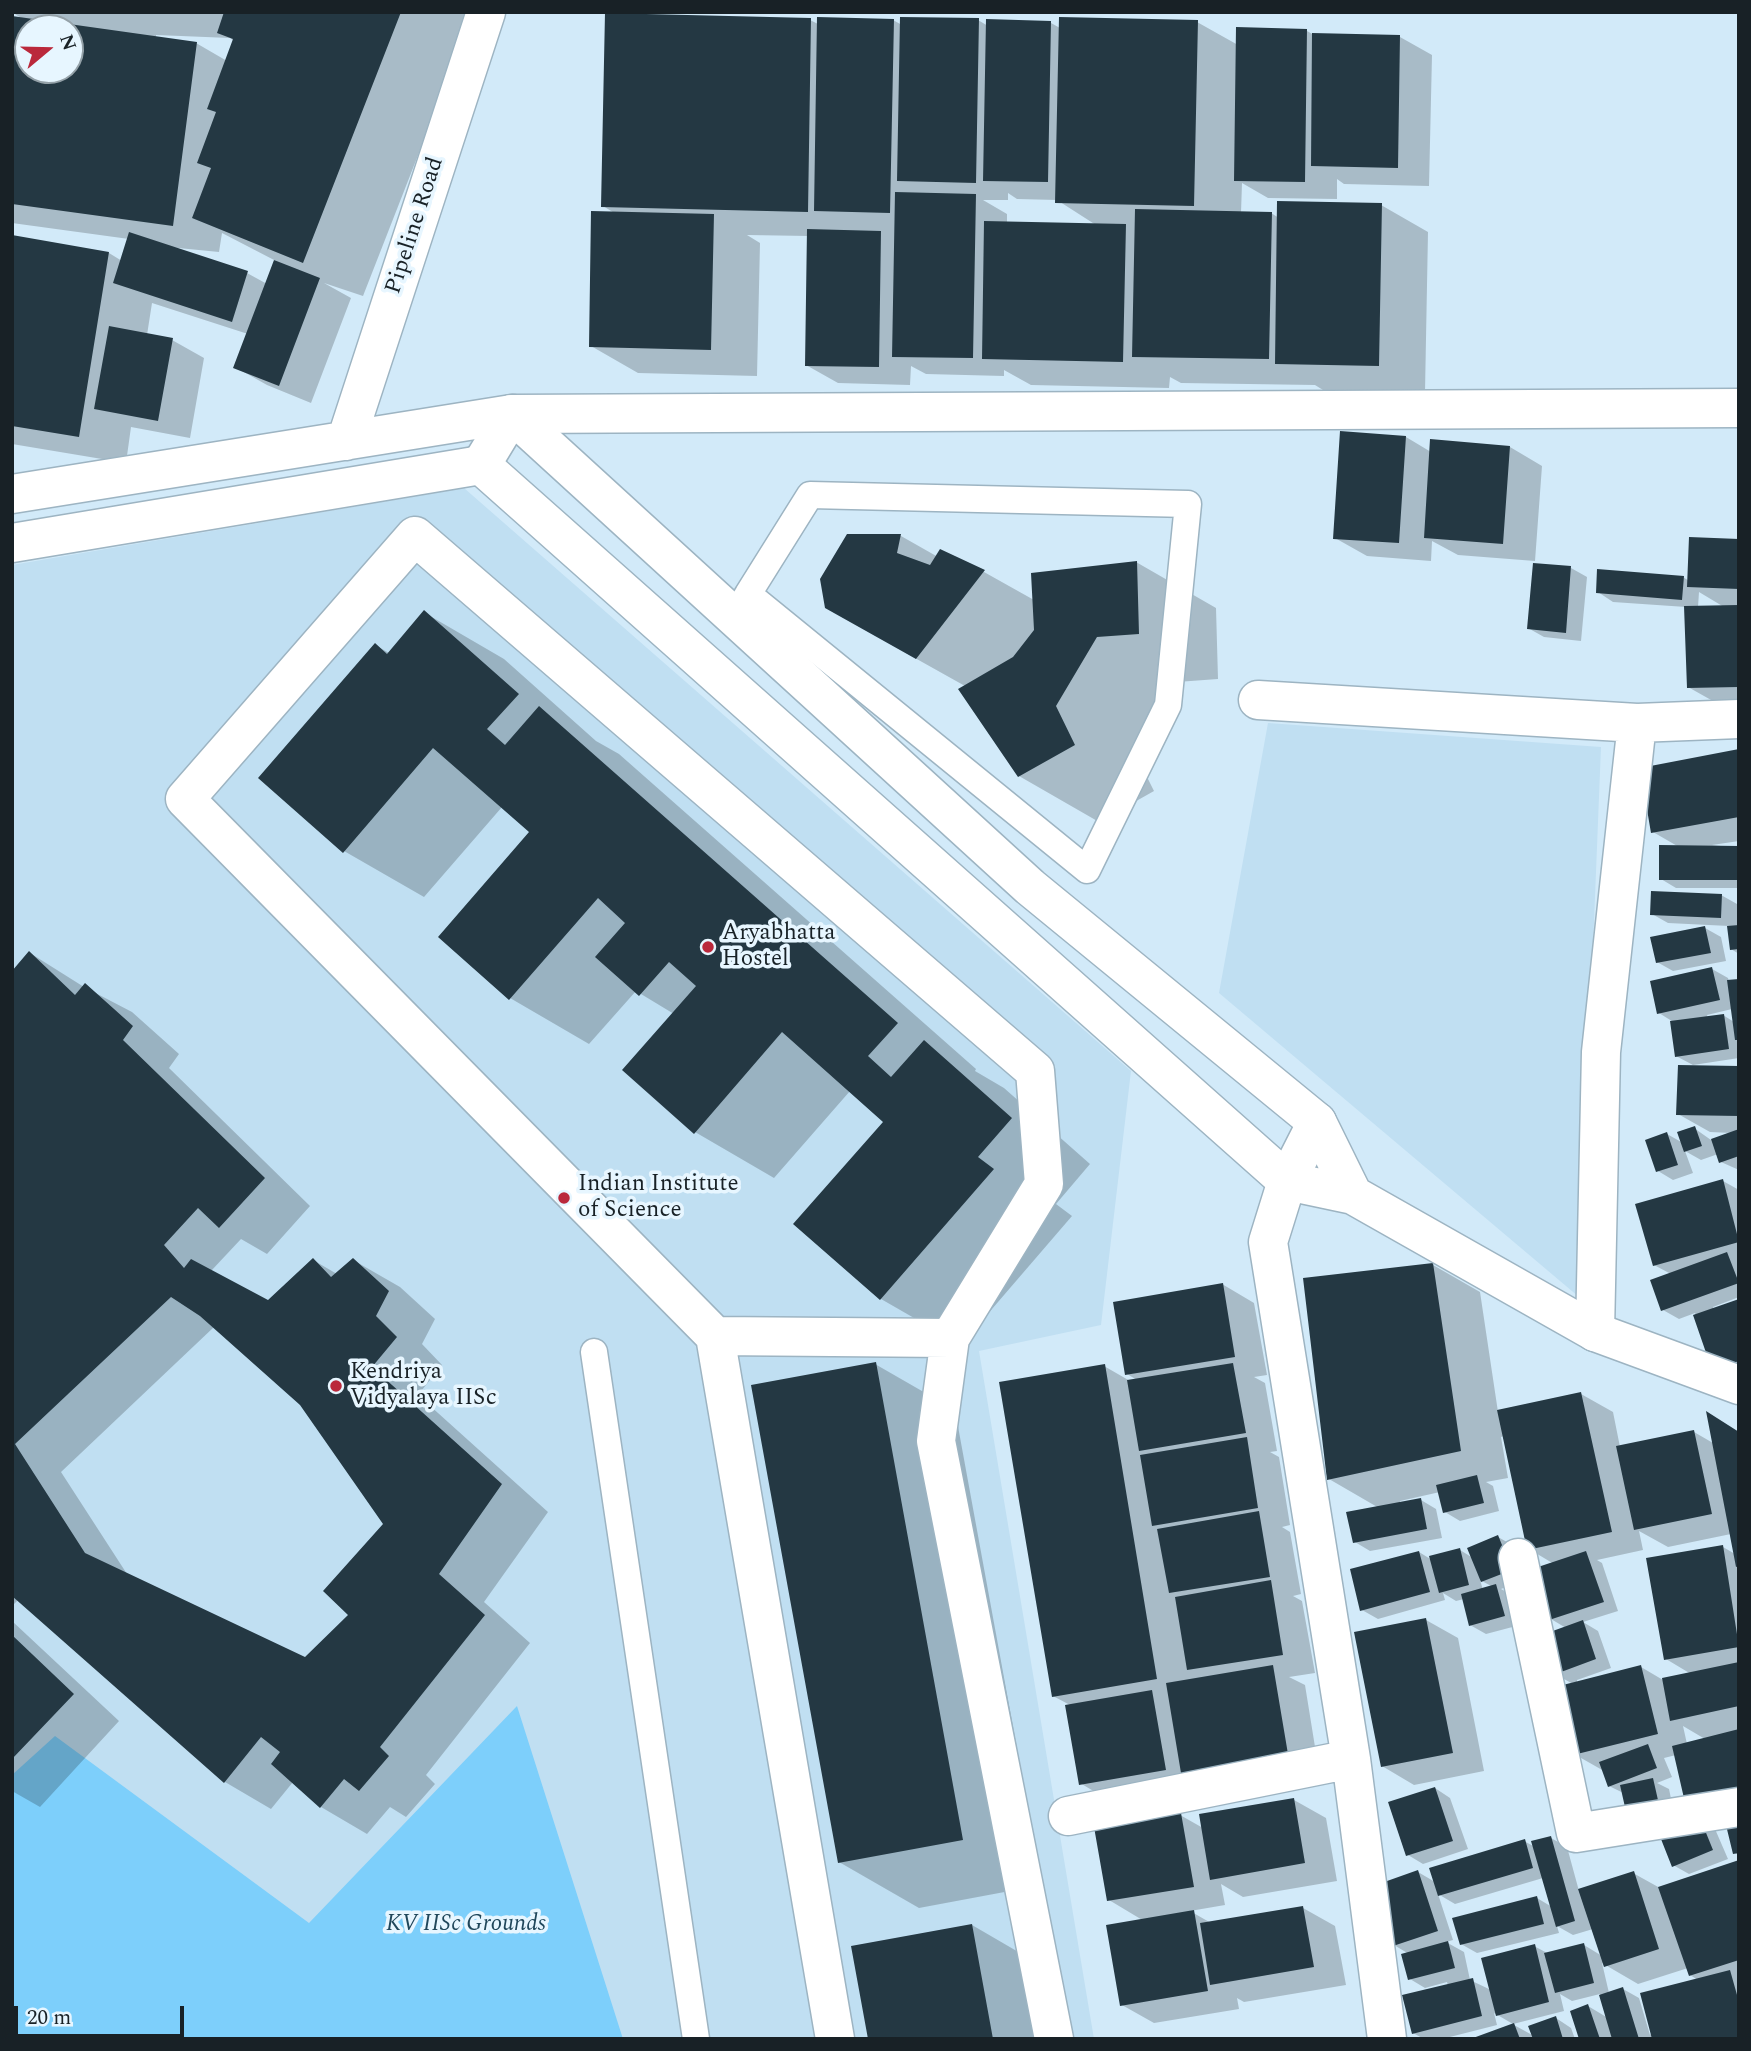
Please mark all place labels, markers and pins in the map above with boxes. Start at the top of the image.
place label: Aryabhatta Hostel [722,920,835,974]
marker: Aryabhatta Hostel [700,939,716,955]
place label: Indian Institute of Science [578,1171,739,1225]
marker: Indian Institute of Science [556,1190,572,1206]
place label: Kendriya Vidyalaya IISc [350,1359,497,1413]
marker: Kendriya Vidyalaya IISc [328,1378,344,1394]

